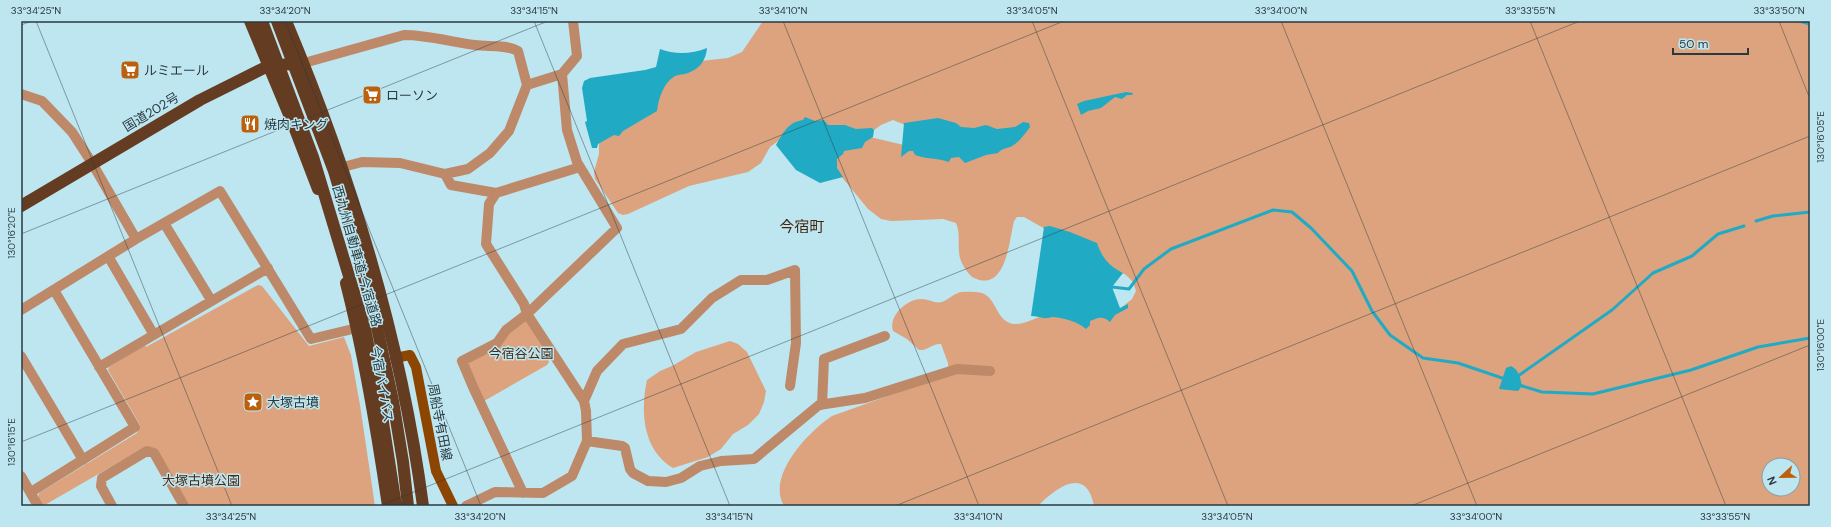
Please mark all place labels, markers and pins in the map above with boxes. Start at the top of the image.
supermarket icon: ルミエール [119,59,141,81]
place label: ルミエール [144,62,209,79]
supermarket icon: ローソン [361,84,383,106]
place label: ローソン [386,87,438,104]
restaurant icon: 焼肉キング [239,113,261,135]
place label: 焼肉キング [264,116,329,133]
place icon: 大塚古墳 [242,391,264,413]
place label: 大塚古墳 [267,394,319,411]

